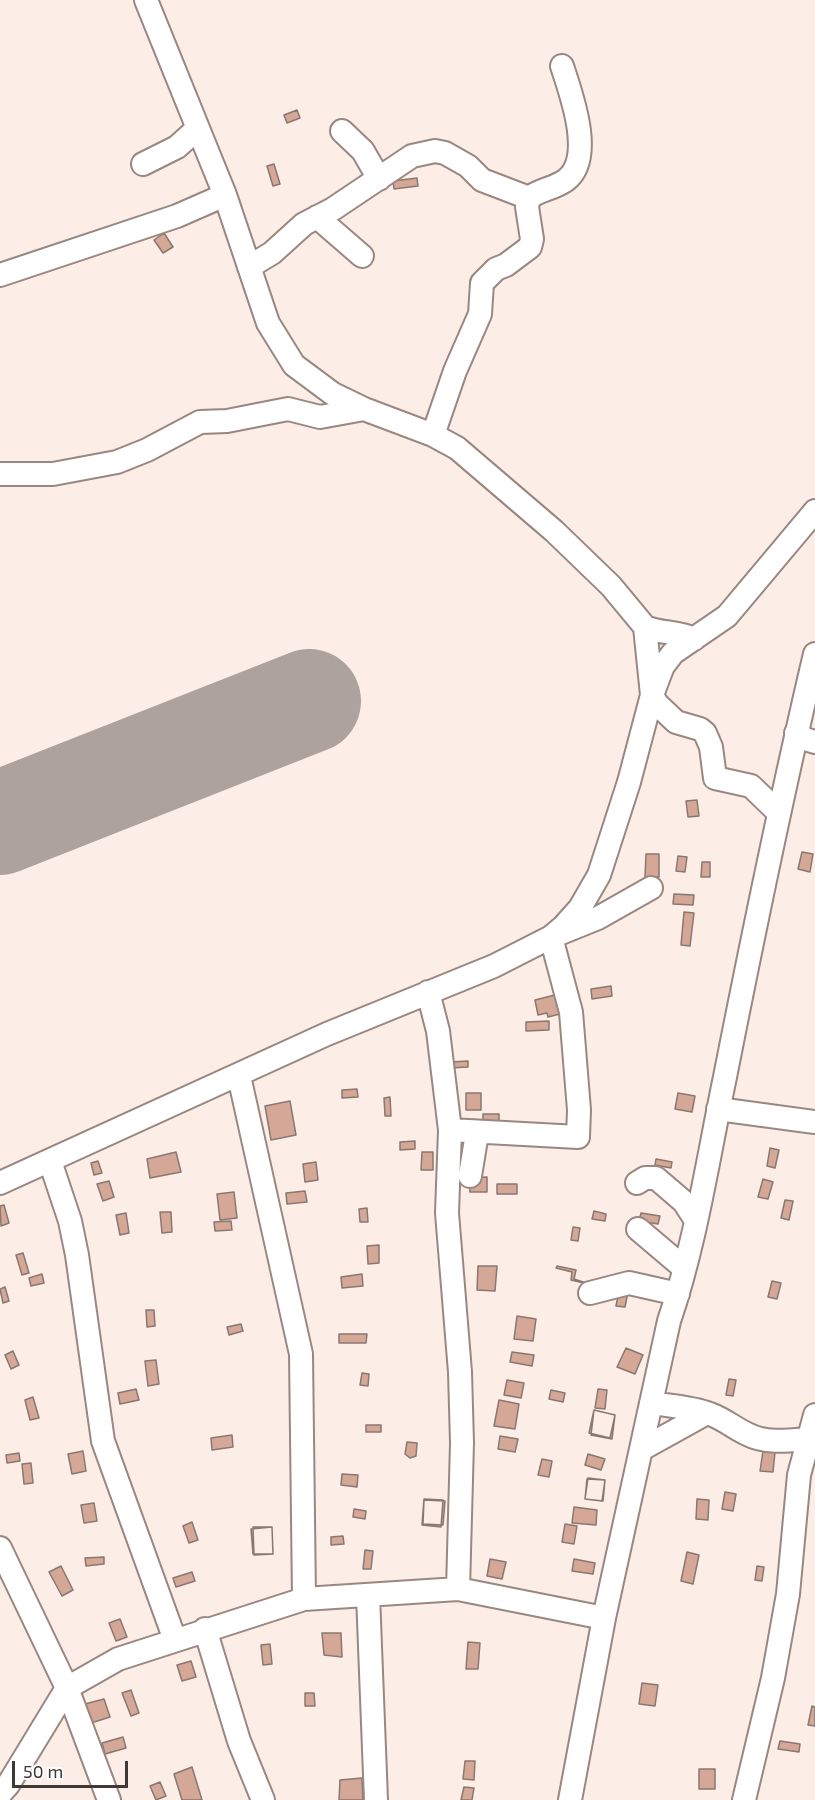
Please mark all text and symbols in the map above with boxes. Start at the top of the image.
scale bar [15,1749,130,1787]
text: 50 m [23,1760,63,1782]

